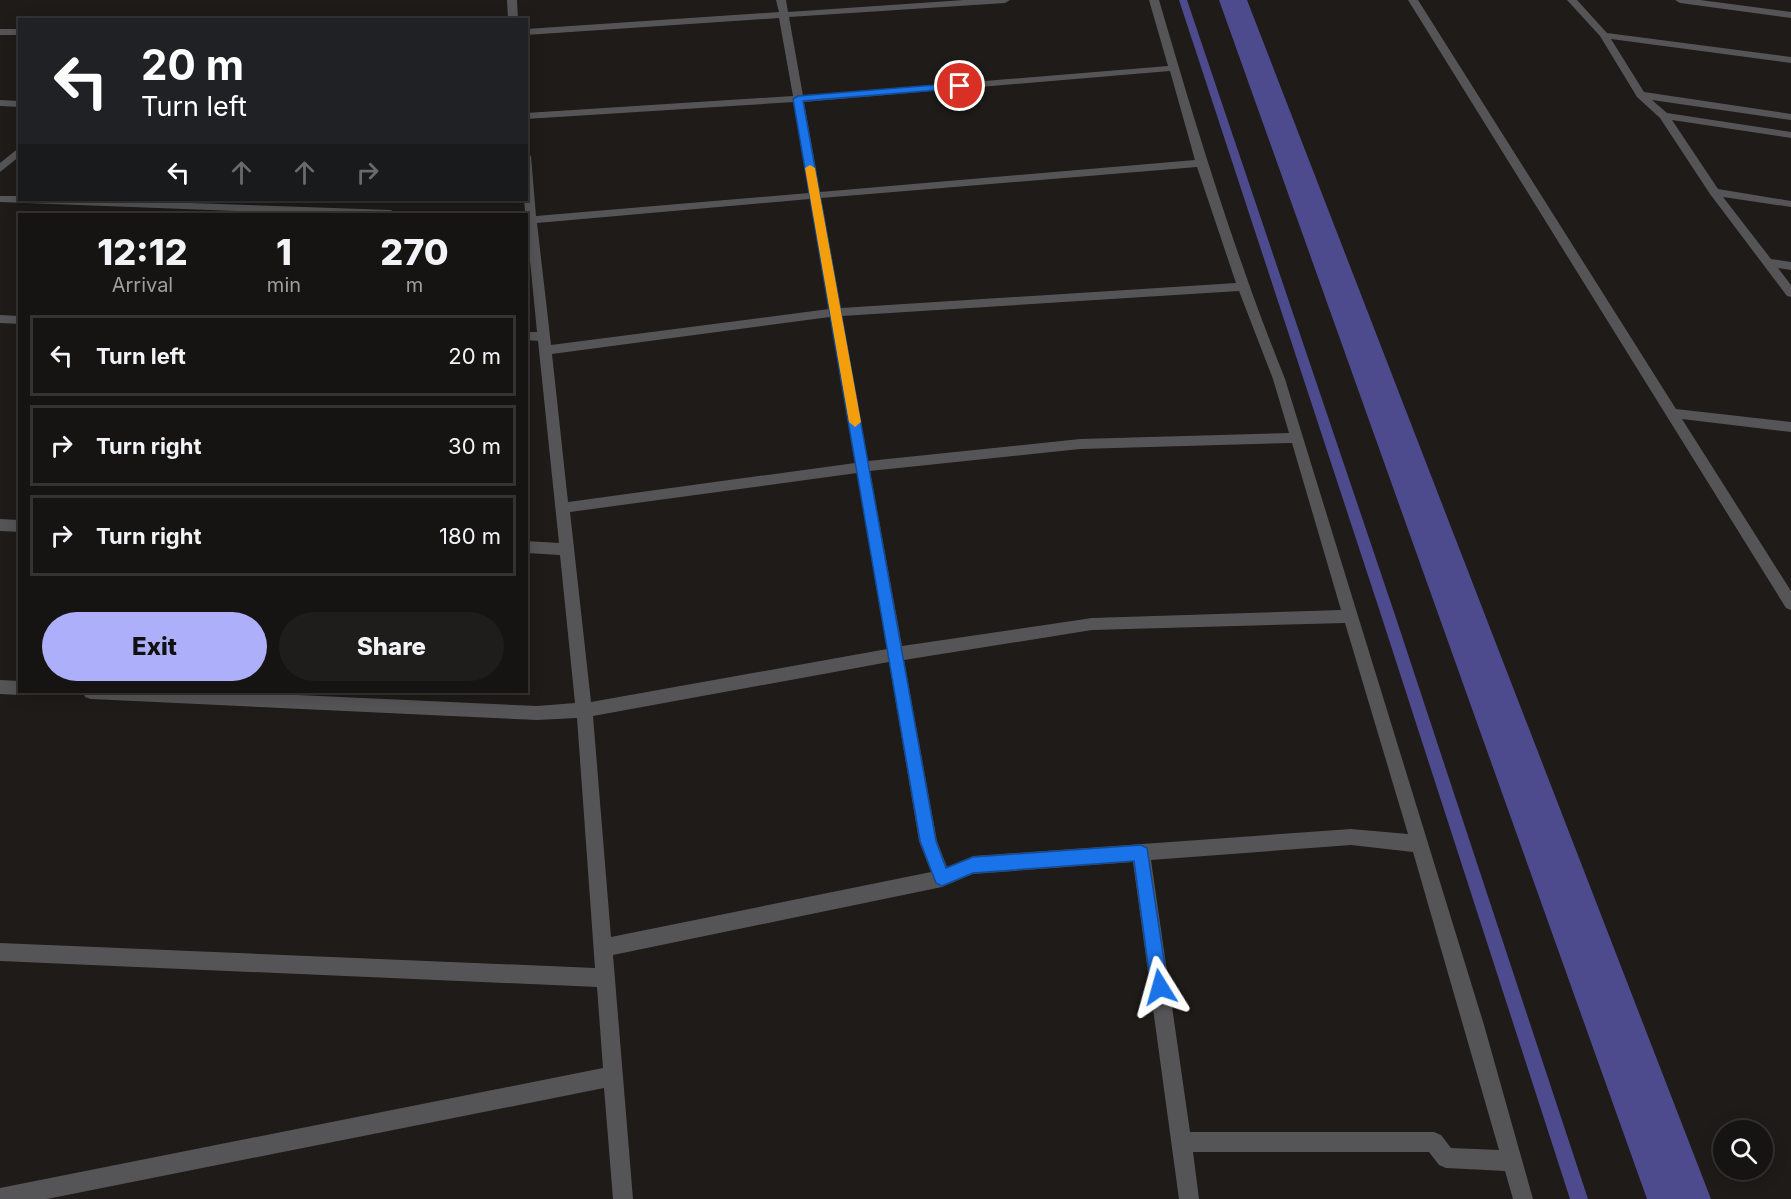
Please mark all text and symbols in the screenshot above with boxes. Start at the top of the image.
text: 20 m [141,39,244,90]
icon: left [42,42,120,120]
pin [934,60,985,111]
icon: arrive [943,69,976,102]
text: Turn left [141,90,247,123]
icon: left [162,156,195,189]
icon: ahead [225,156,258,189]
icon: ahead [288,156,321,189]
icon: right [351,156,384,189]
text: 12:12 [97,230,188,274]
text: 1 [276,230,292,274]
text: 270 [380,230,449,274]
text: Arrival [112,273,173,297]
text: min [267,273,301,297]
text: m [406,273,423,297]
icon: left [45,339,78,372]
text: Turn left [96,343,186,369]
text: 20 m [448,343,501,369]
icon: right [45,429,78,462]
text: Turn right [96,433,202,459]
text: 30 m [448,433,501,459]
icon: right [45,519,78,552]
text: Turn right [96,523,202,549]
text: 180 m [439,523,501,549]
button: Exit [42,612,267,681]
button: Share [279,612,504,681]
position arrow [1128,955,1192,1019]
map controls [1713,1120,1773,1180]
button: search [1713,1120,1773,1180]

